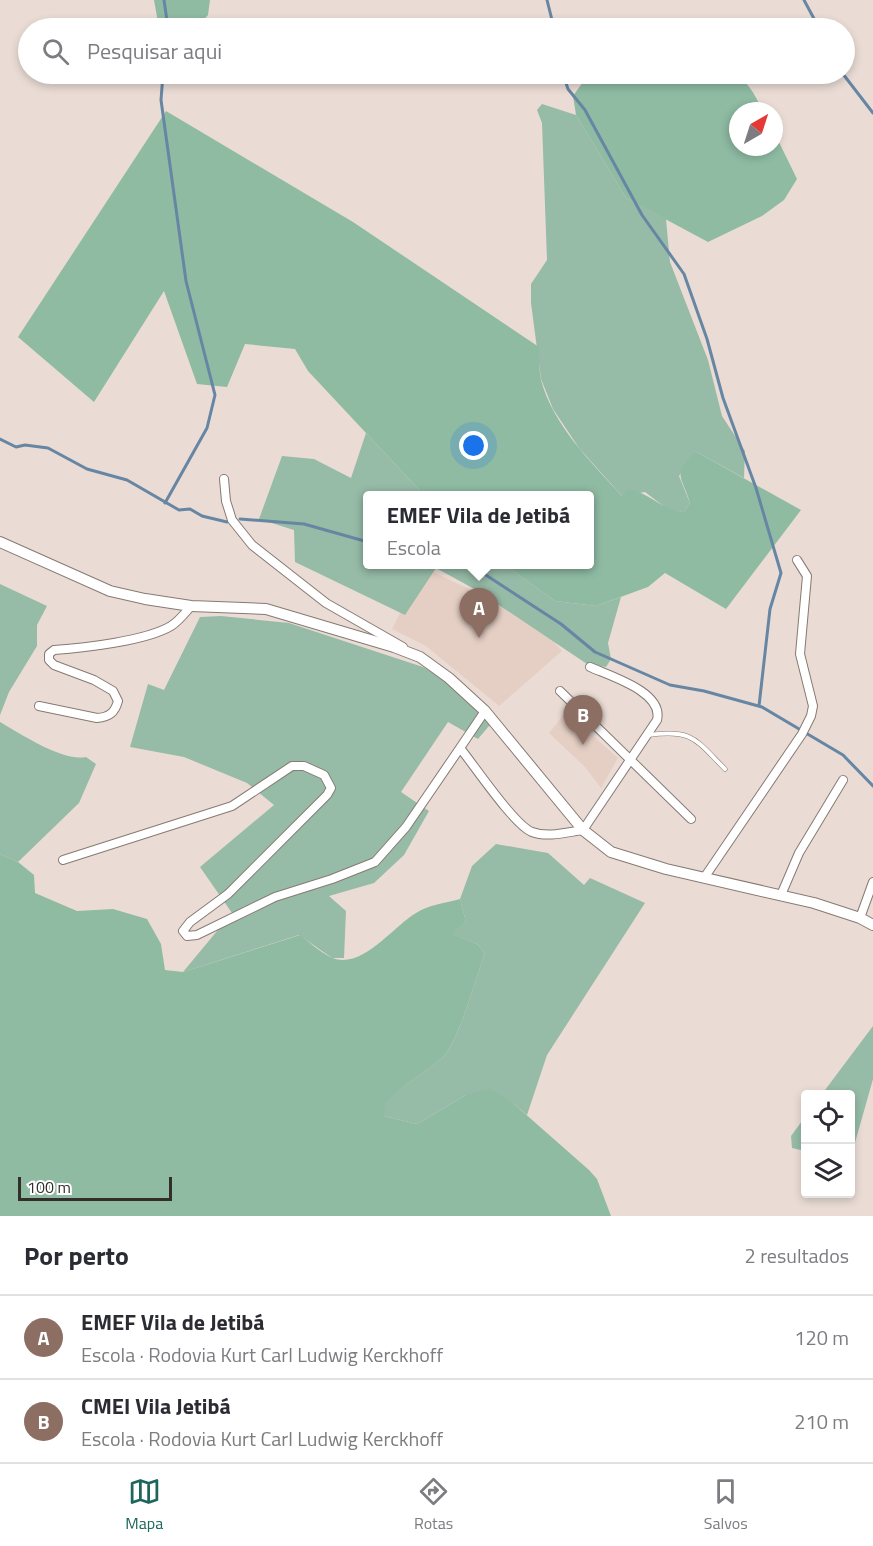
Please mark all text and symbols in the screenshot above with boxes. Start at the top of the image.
search box [18,18,855,84]
text: Pesquisar aqui [87,34,222,68]
icon: search [39,35,72,68]
north arrow [729,102,783,156]
your location [459,431,488,460]
popup [363,491,594,569]
text: EMEF Vila de Jetibá [387,498,570,532]
text: Escola [387,532,441,563]
pin: A [460,588,498,638]
pin: B [564,696,602,745]
map controls [801,1090,855,1198]
button: locate [801,1090,855,1144]
button: layers [801,1144,855,1198]
scale bar [18,1174,172,1202]
text: 100 m [27,1175,71,1199]
text: Por perto [24,1236,129,1275]
text: 2 resultados [745,1240,849,1271]
text: EMEF Vila de Jetibá [81,1305,265,1339]
text: A [37,1322,50,1353]
text: 120 m [794,1322,849,1353]
text: Escola · Rodovia Kurt Carl Ludwig Kerckhoff [81,1339,443,1370]
text: CMEI Vila Jetibá [81,1389,231,1423]
text: B [37,1406,50,1437]
text: 210 m [794,1406,849,1437]
text: Escola · Rodovia Kurt Carl Ludwig Kerckhoff [81,1423,443,1454]
tab: Mapa [125,1475,163,1535]
tab: Rotas [414,1475,453,1535]
tab: Salvos [704,1475,748,1535]

